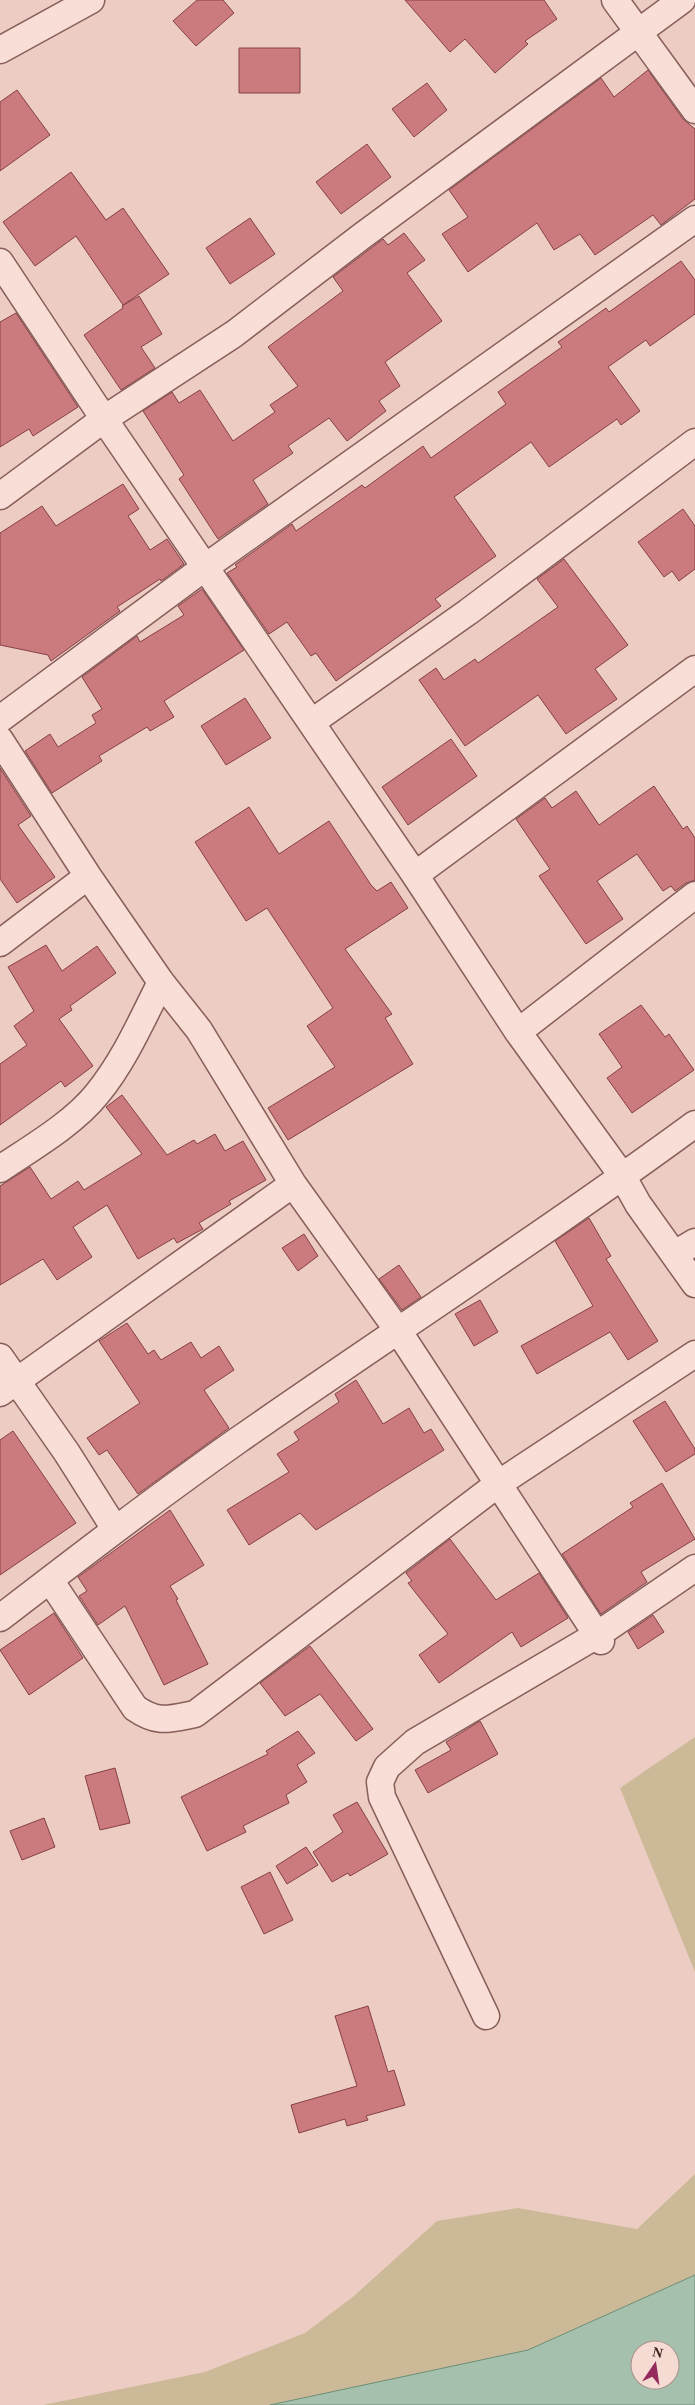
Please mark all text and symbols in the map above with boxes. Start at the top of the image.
north arrow [630,2340,680,2390]
text: N [651,2344,664,2361]

